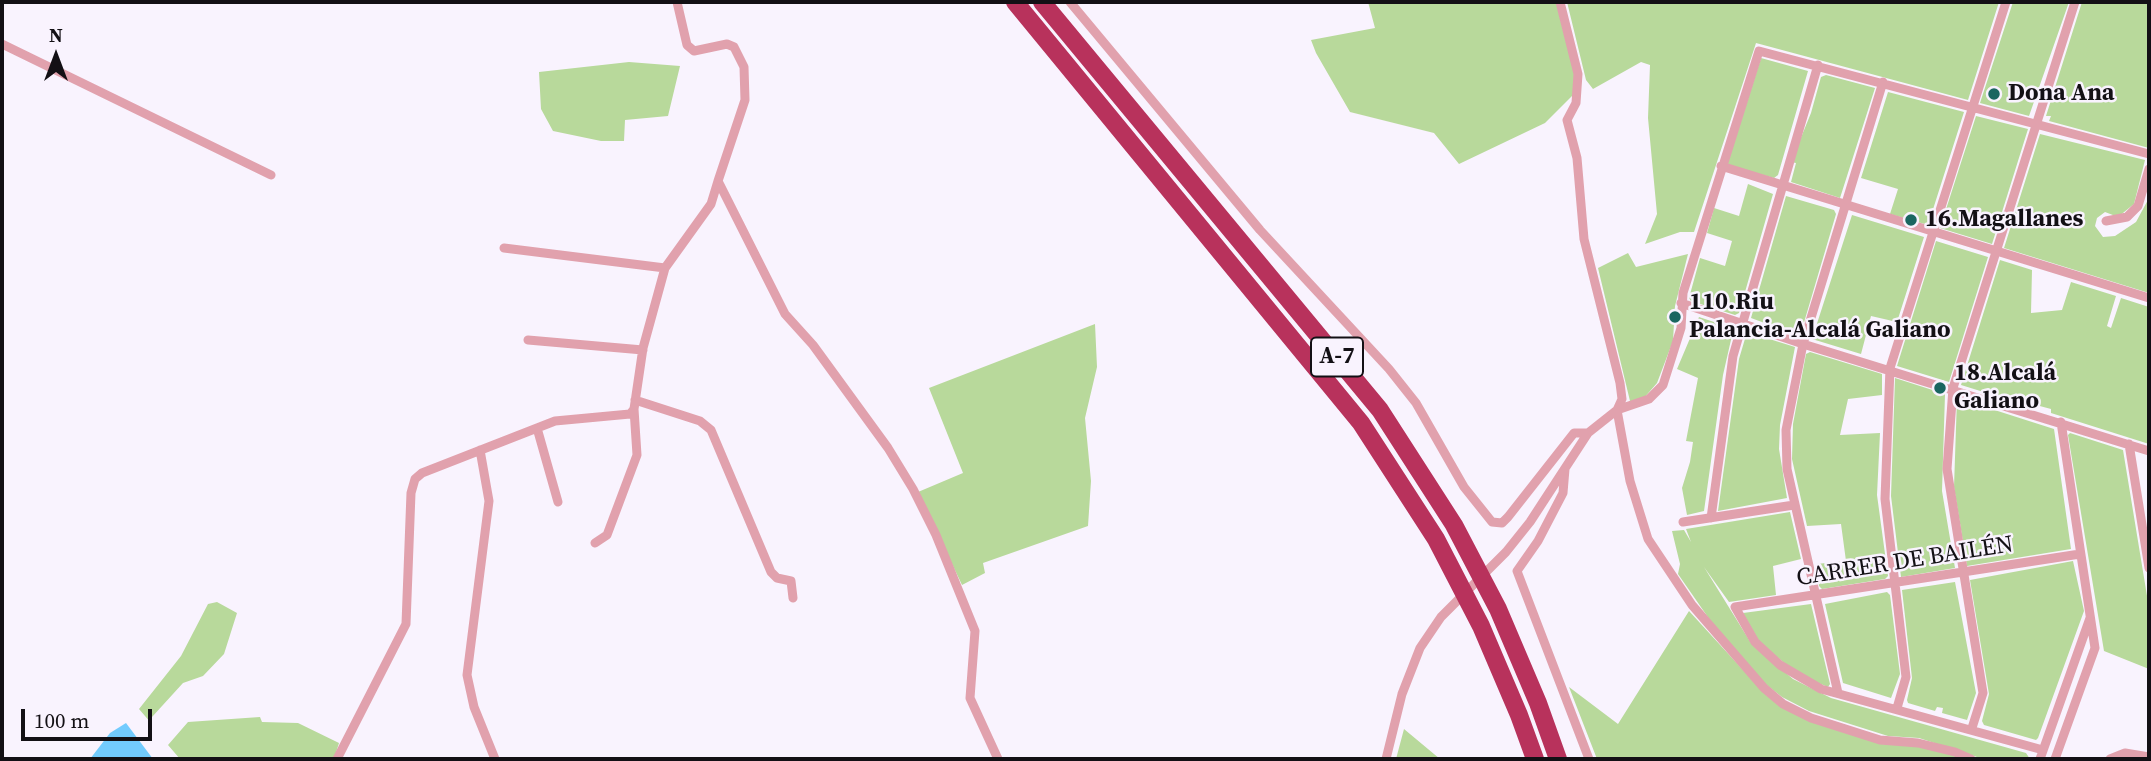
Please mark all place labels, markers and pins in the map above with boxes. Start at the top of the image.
place label: Dona Ana [2008,80,2115,108]
marker: Dona Ana [1986,86,2002,102]
place label: 16.Magallanes [1925,206,2083,234]
marker: 16.Magallanes [1903,212,1919,228]
place label: 110.Riu Palancia-Alcalá Galiano [1689,289,1951,345]
marker: 110.Riu Palancia-Alcalá Galiano [1667,309,1683,325]
place label: 18.Alcalá Galiano [1954,360,2056,416]
marker: 18.Alcalá Galiano [1932,380,1948,396]

